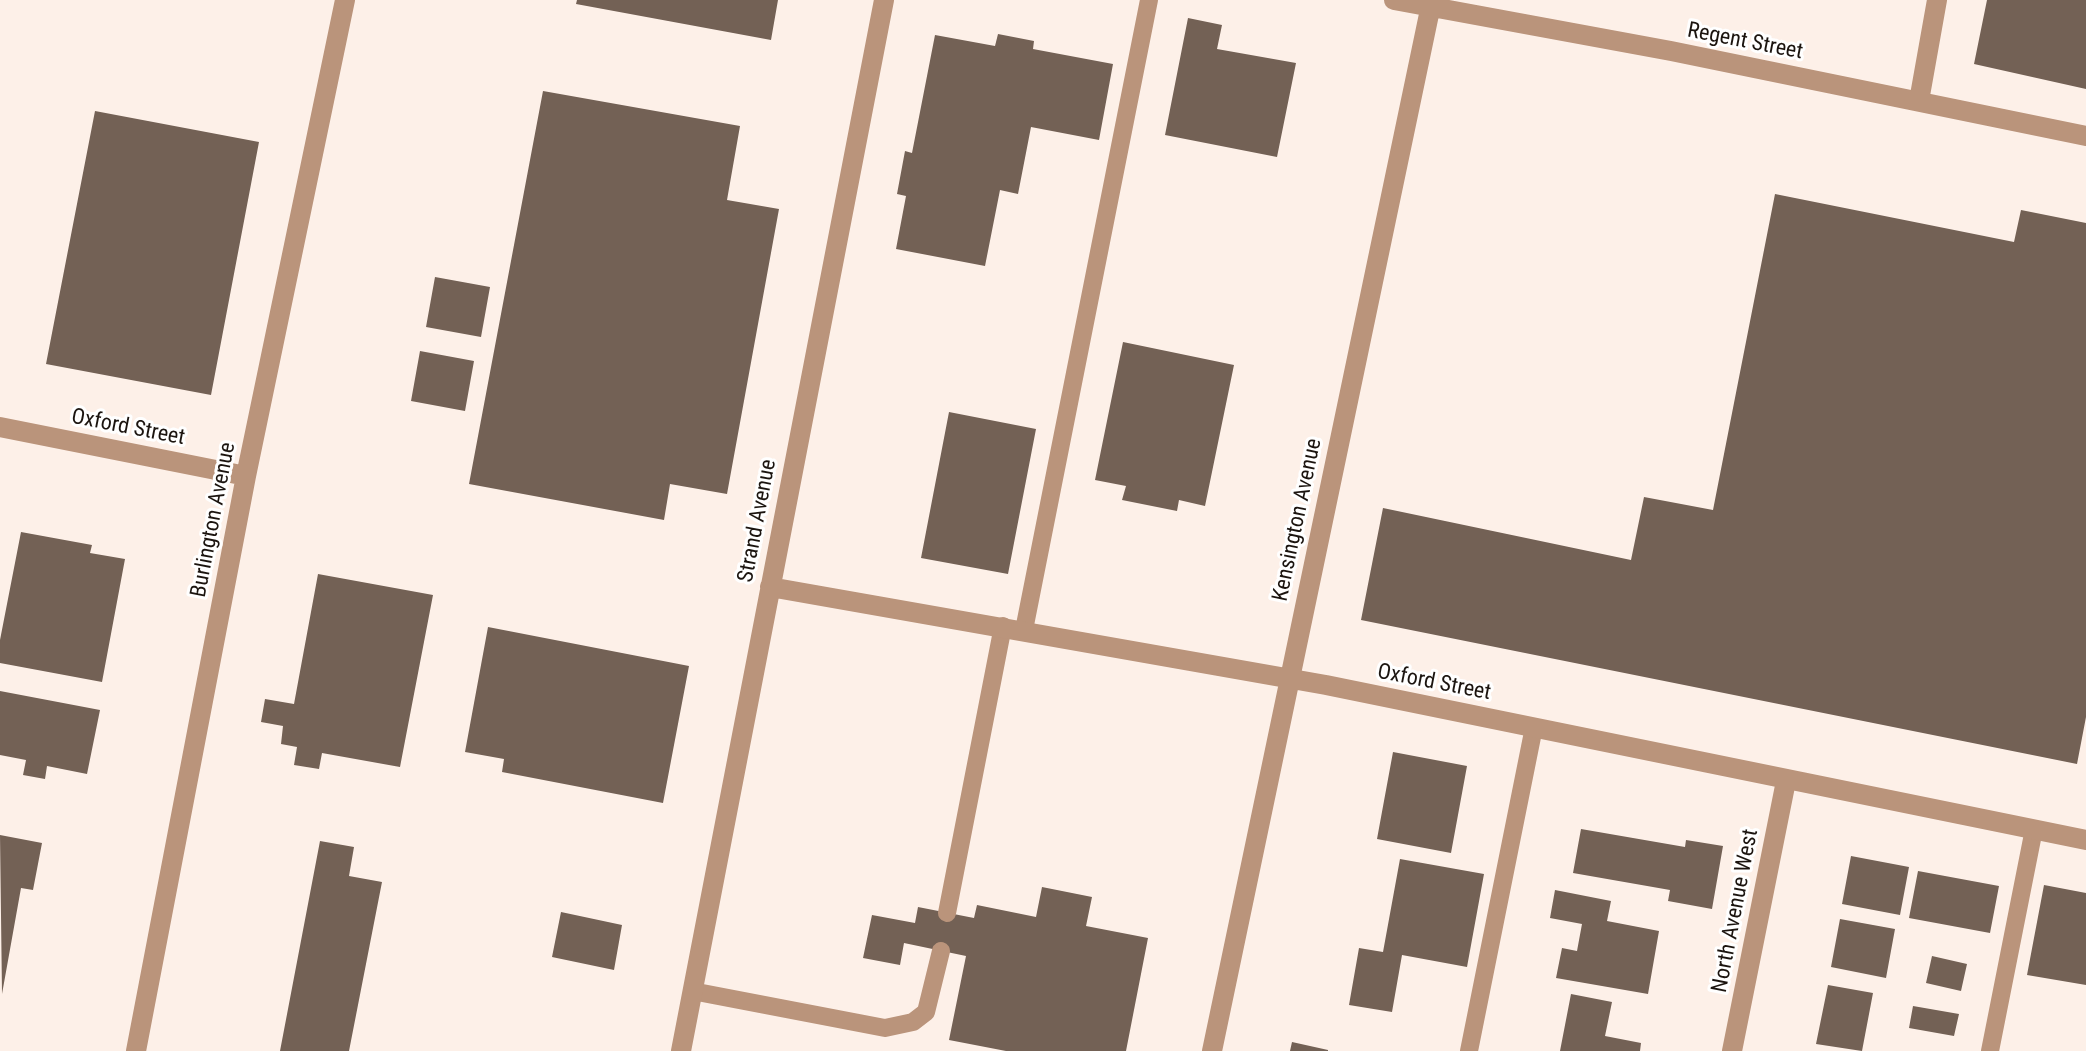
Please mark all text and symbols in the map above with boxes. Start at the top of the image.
street label: Regent Street [1685,18,1805,66]
street label: Oxford Street [69,404,187,452]
street label: Kensington Avenue [1268,436,1328,604]
street label: Burlington Avenue [186,440,242,600]
street label: Strand Avenue [733,457,783,585]
street label: Oxford Street [1375,659,1493,707]
street label: North Avenue West [1707,827,1765,995]

